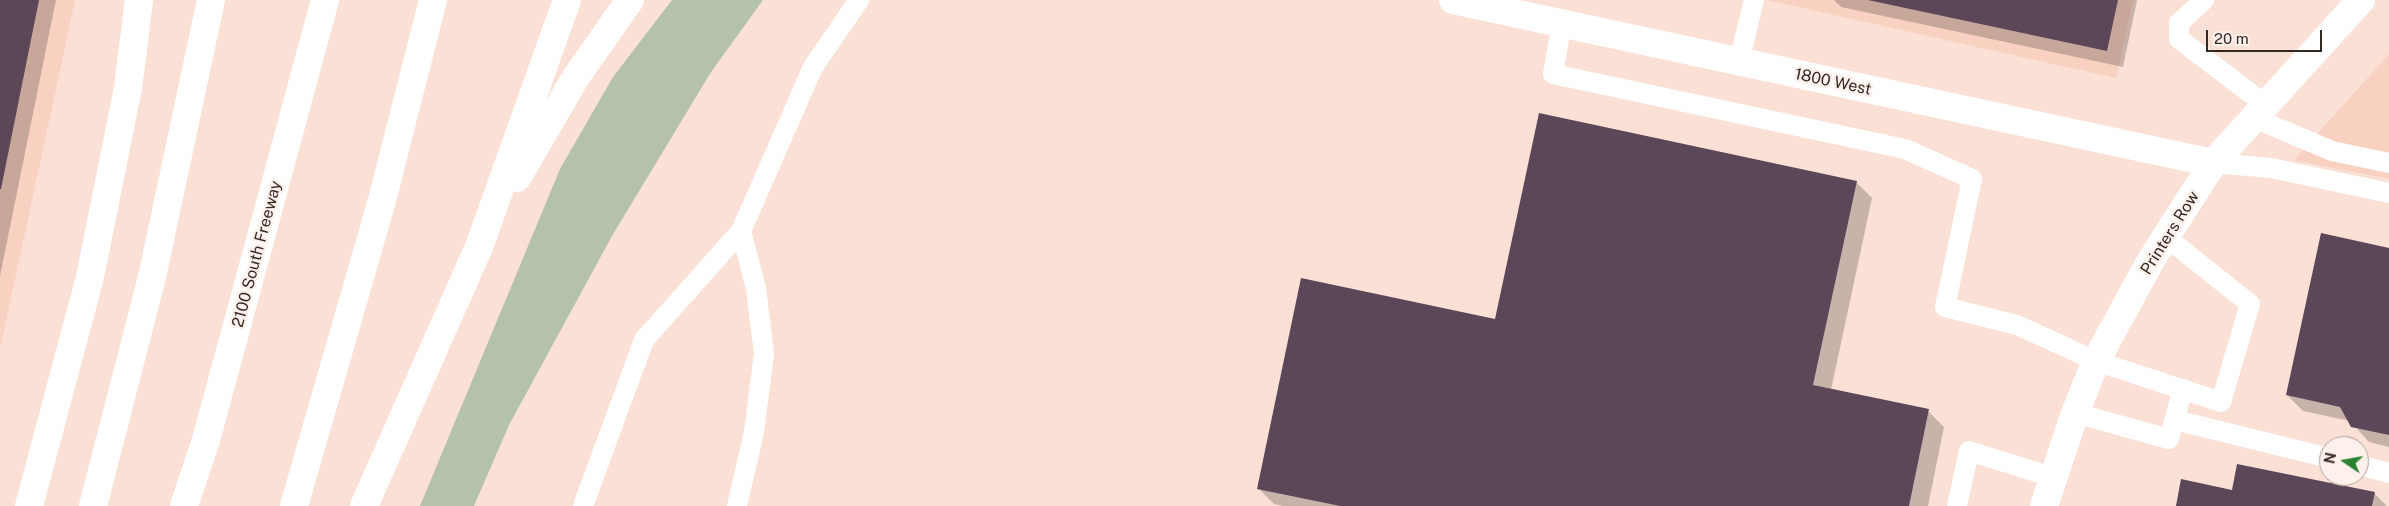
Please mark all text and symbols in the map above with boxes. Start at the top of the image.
scale bar [2209,20,2325,52]
text: 20 m [2214,30,2249,47]
street label: 1800 West [1793,65,1873,99]
street label: 2100 South Freeway [228,179,286,329]
street label: Printers Row [2137,188,2203,278]
north arrow [2319,436,2369,486]
text: N [2321,451,2339,465]

